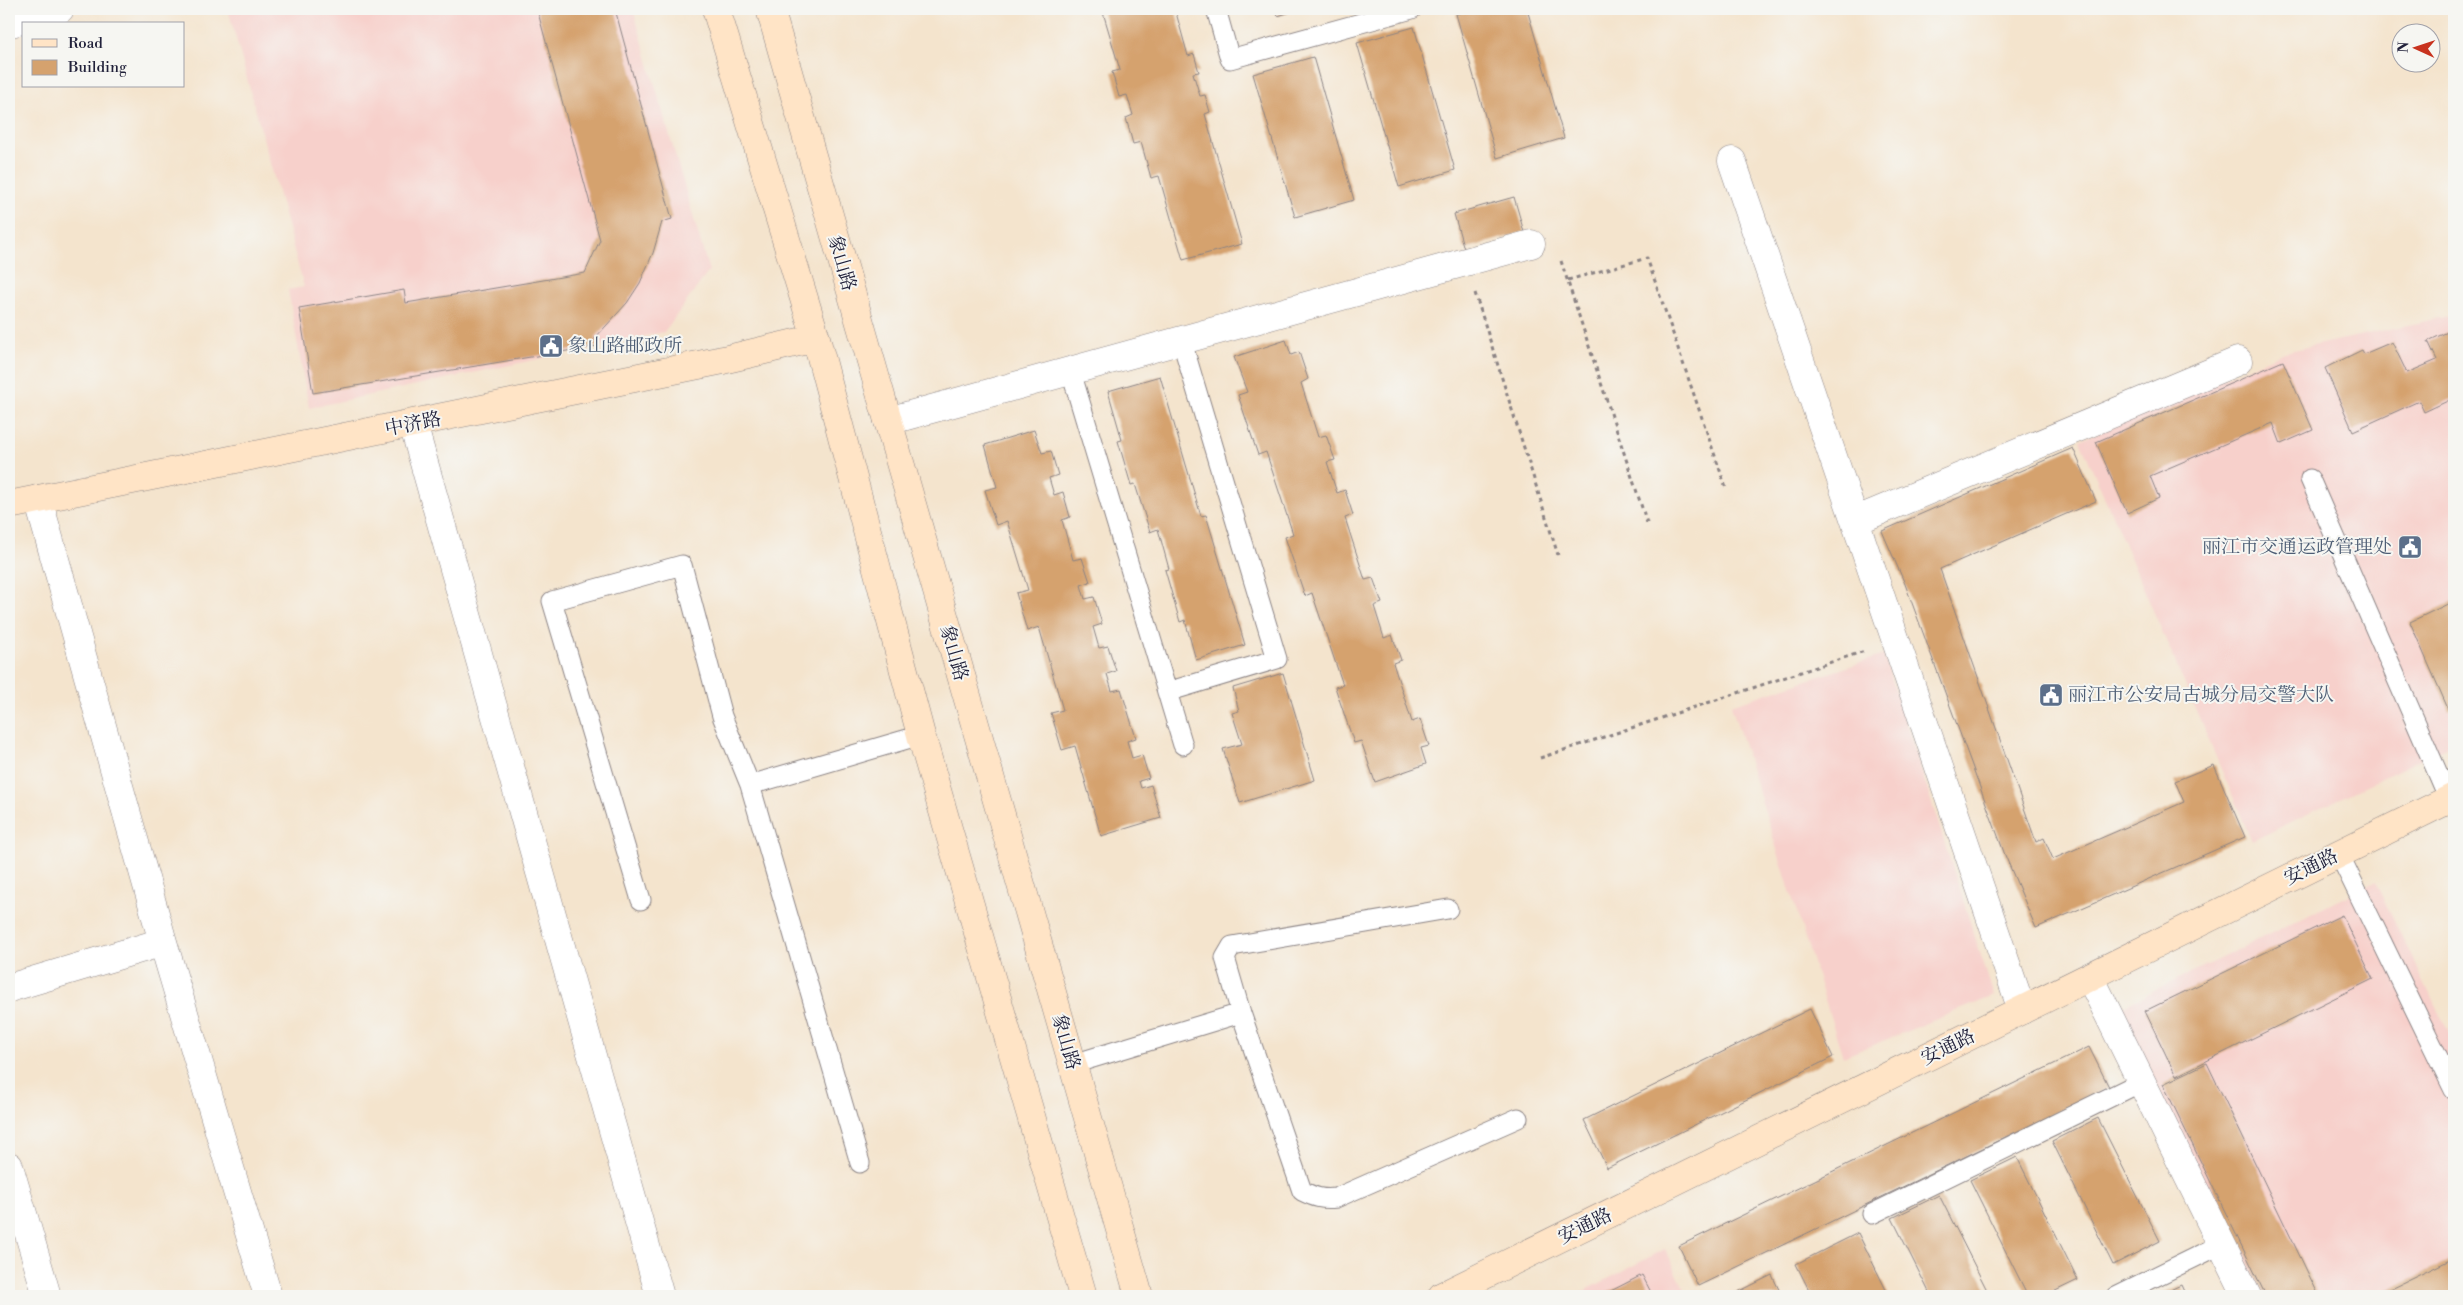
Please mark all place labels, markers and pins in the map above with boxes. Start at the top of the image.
public building icon: 象山路邮政所 [538,333,564,359]
place label: 象山路邮政所 [568,334,682,358]
public building icon: 丽江市交通运政管理处 [2397,534,2423,560]
place label: 丽江市交通运政管理处 [2202,535,2392,559]
public building icon: 丽江市公安局古城分局交警大队 [2038,682,2064,708]
place label: 丽江市公安局古城分局交警大队 [2068,683,2334,707]

